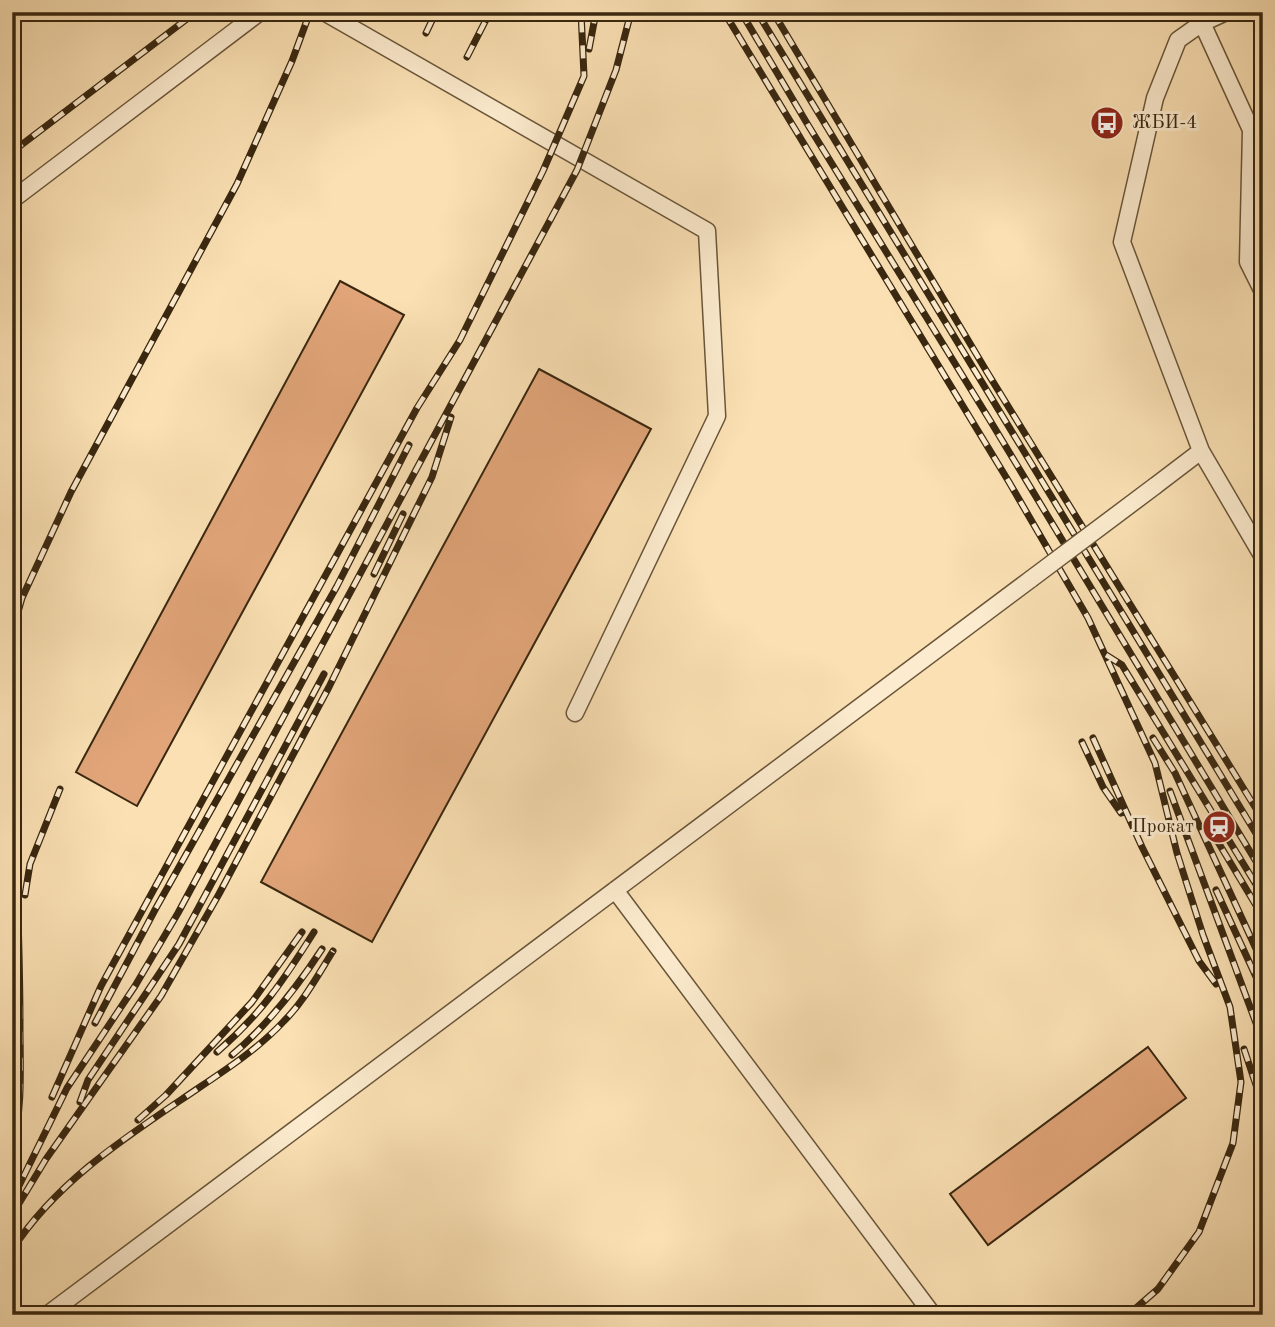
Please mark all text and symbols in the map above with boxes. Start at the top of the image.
bus stop icon: ЖБИ-4 [1088,104,1126,142]
place label: ЖБИ-4 [1132,114,1197,133]
station icon: Прокат [1200,808,1238,846]
place label: Прокат [1132,818,1194,837]

